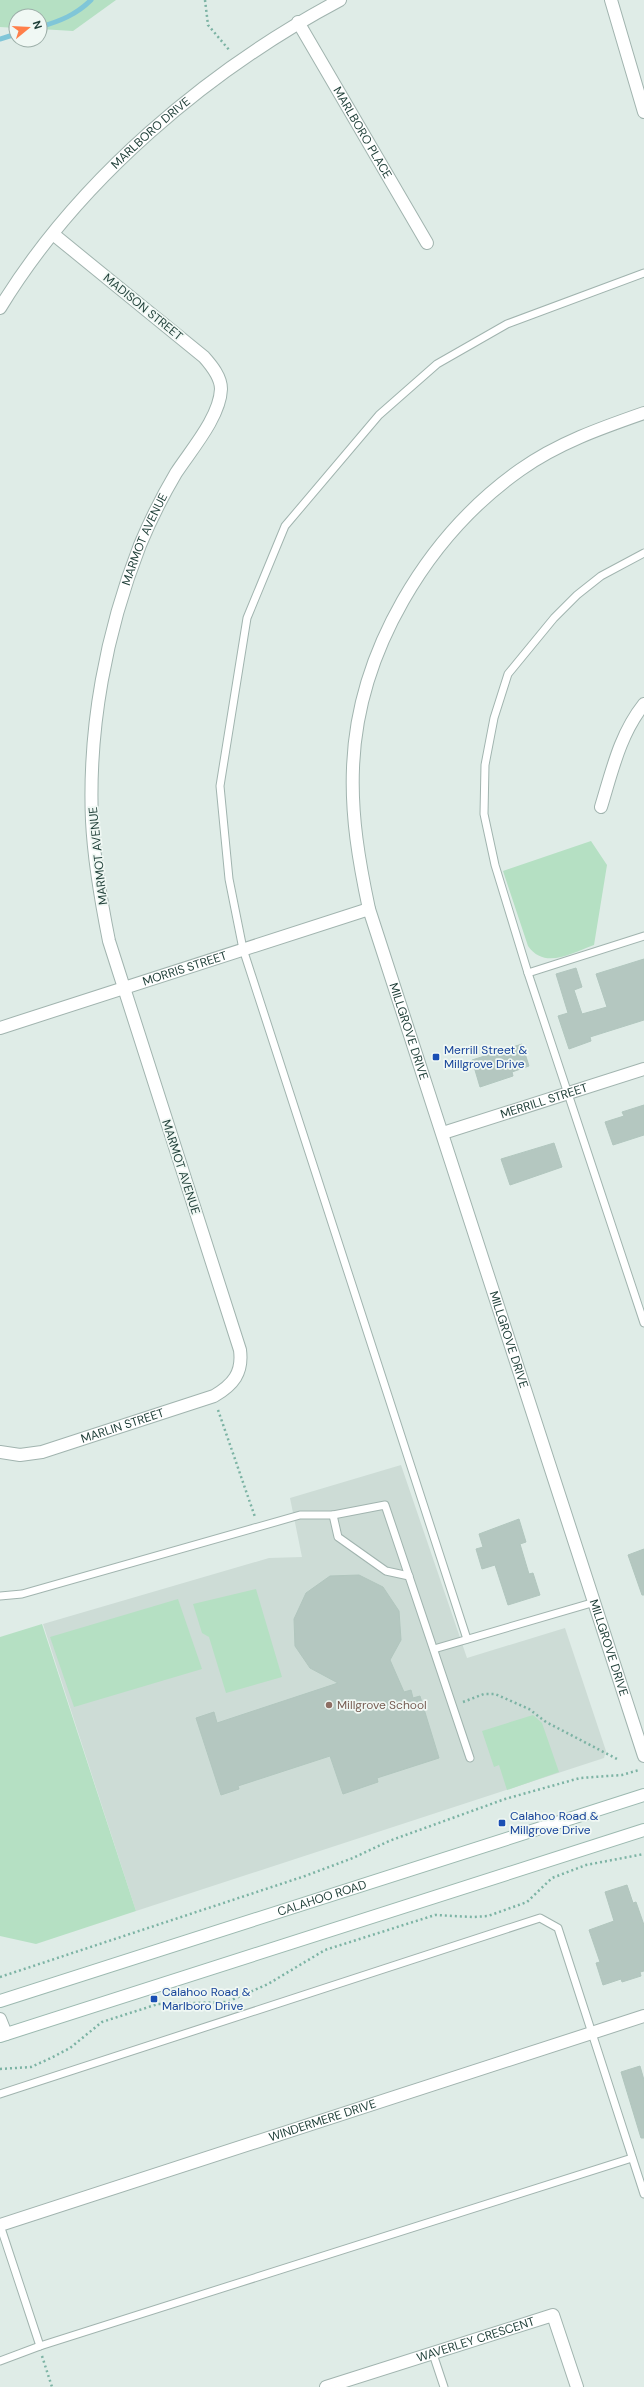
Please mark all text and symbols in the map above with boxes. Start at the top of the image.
north arrow [8,8,48,48]
text: N [30,19,45,31]
street label: MARLBORO PLACE [329,84,396,182]
street label: MARLBORO DRIVE [108,93,194,172]
street label: MADISON STREET [100,270,186,344]
street label: MARMOT AVENUE [118,490,171,587]
street label: MARMOT AVENUE [85,806,111,906]
street label: MORRIS STREET [140,947,229,990]
street label: MILLGROVE DRIVE [386,981,432,1082]
place label: Merrill Street & Millgrove Drive [444,1042,527,1072]
marker: Merrill Street & Millgrove Drive [431,1052,441,1062]
street label: MERRILL STREET [498,1079,590,1122]
street label: MARMOT AVENUE [158,1118,204,1217]
street label: MILLGROVE DRIVE [486,1289,532,1390]
street label: MARLIN STREET [79,1405,166,1447]
street label: MILLGROVE DRIVE [586,1597,632,1698]
place label: Millgrove School [337,1697,427,1713]
marker: Millgrove School [324,1700,334,1710]
place label: Calahoo Road & Millgrove Drive [510,1808,599,1838]
marker: Calahoo Road & Millgrove Drive [497,1818,507,1828]
street label: CALAHOO ROAD [275,1876,369,1920]
place label: Calahoo Road & Marlboro Drive [162,1984,251,2014]
marker: Calahoo Road & Marlboro Drive [149,1994,159,2004]
street label: WINDERMERE DRIVE [267,2095,378,2145]
street label: WAVERLEY CRESCENT [415,2313,537,2366]

